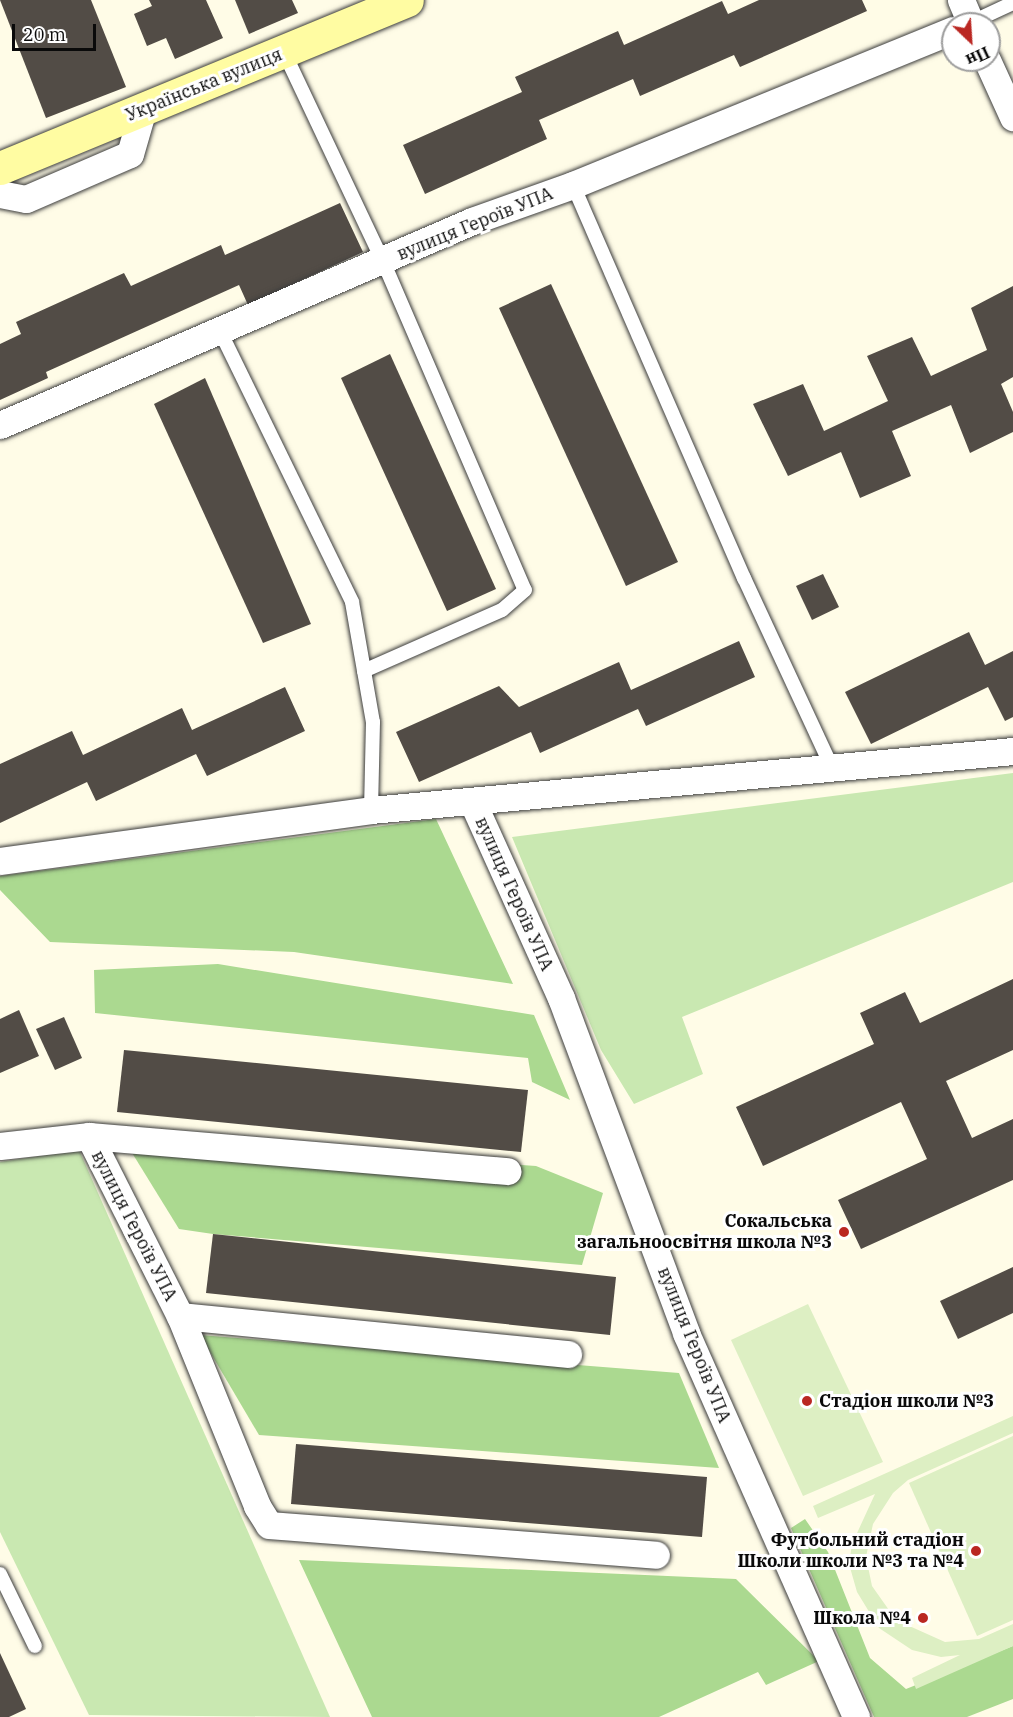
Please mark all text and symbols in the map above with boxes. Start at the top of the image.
scale bar [15,12,99,50]
north arrow [941,12,1001,72]
text: 20 m [23,23,66,46]
text: Пн [963,42,993,71]
street label: Українська вулиця [122,44,286,126]
street label: вулиця Героїв УПА [394,183,556,265]
street label: вулиця Героїв УПА [470,814,558,974]
street label: вулиця Героїв УПА [87,1147,181,1305]
place label: Сокальська загальноосвітня школа №3 [577,1211,832,1254]
marker: Сокальська загальноосвітня школа №3 [837,1225,851,1239]
street label: вулиця Героїв УПА [653,1264,735,1426]
place label: Стадіон школи №3 [819,1390,994,1412]
marker: Стадіон школи №3 [800,1394,814,1408]
place label: Футбольний стадіон Школи школи №3 та №4 [737,1530,964,1572]
marker: Футбольний стадіон Школи школи №3 та №4 [969,1544,983,1558]
place label: Школа №4 [813,1607,911,1629]
marker: Школа №4 [916,1611,930,1625]

